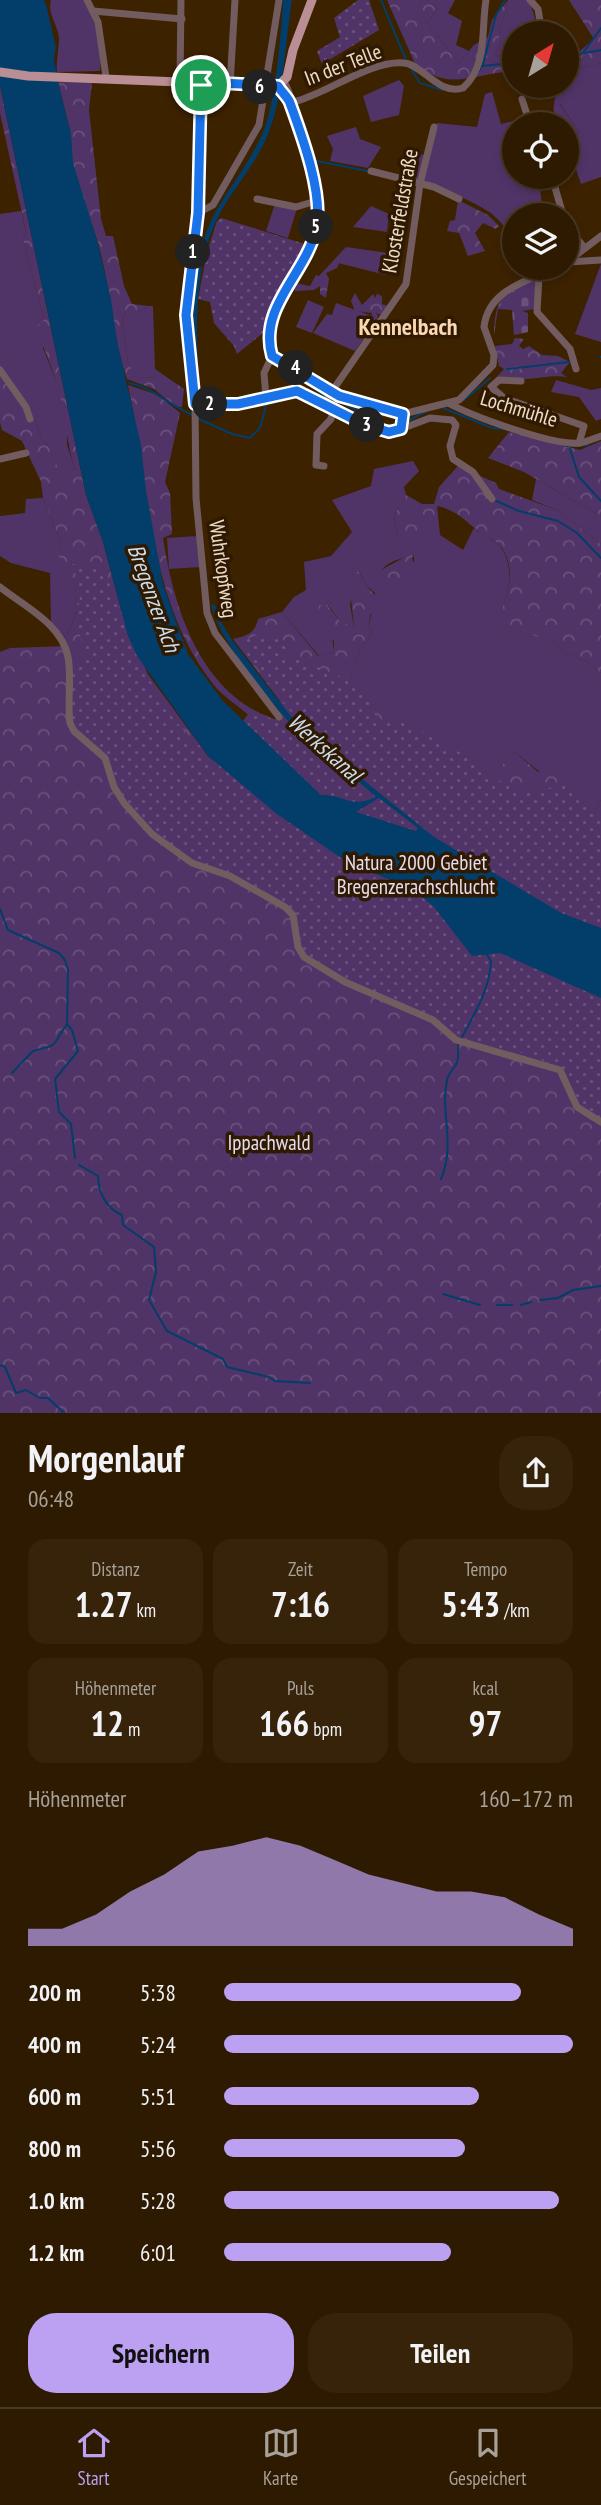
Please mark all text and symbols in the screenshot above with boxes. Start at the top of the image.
north arrow [502,21,579,98]
map controls [502,21,579,280]
street label: In der Telle [300,38,385,92]
pin [171,55,231,115]
icon: arrive [182,66,220,104]
pin: 6 [243,70,278,104]
text: 6 [255,74,264,98]
button: locate [502,112,579,189]
street label: Klosterfeldstraße [375,147,424,275]
button: layers [502,203,579,280]
pin: 5 [298,210,334,244]
text: 5 [311,214,320,238]
pin: 1 [176,234,210,270]
text: 1 [188,239,197,263]
district label: Kennelbach [358,311,458,342]
pin: 4 [278,350,314,386]
text: 4 [291,355,300,379]
street label: Lochmühle [477,384,561,433]
pin: 2 [192,386,228,422]
text: 2 [205,391,214,415]
pin: 3 [350,408,384,442]
text: 3 [362,412,371,436]
street label: Wuhrkopfweg [203,518,244,620]
water label: Bregenzer Ach [122,540,188,658]
water label: Werkskanal [282,707,370,790]
park label: Natura 2000 Gebiet Bregenzerachschlucht [337,849,495,900]
park label: Ippachwald [227,1129,311,1156]
text: Morgenlauf [28,1433,183,1482]
button: share [499,1436,573,1510]
text: 06:48 [28,1484,74,1513]
text: Distanz [91,1557,140,1581]
text: Zeit [288,1557,313,1581]
text: Tempo [464,1557,507,1581]
text: 1.27 [75,1581,132,1627]
text: 7:16 [271,1581,330,1627]
text: 5:43 [441,1581,500,1627]
text: km [132,1598,156,1622]
text: /km [500,1598,530,1622]
text: Höhenmeter [75,1676,156,1700]
text: Puls [287,1676,314,1700]
text: kcal [473,1676,498,1700]
text: 12 [91,1700,124,1746]
text: 166 [259,1700,309,1746]
text: 97 [469,1700,502,1746]
text: m [124,1717,140,1741]
text: bpm [309,1717,342,1741]
text: Höhenmeter [28,1784,126,1813]
text: 160–172 m [479,1784,573,1813]
text: 200 m [28,1978,81,2007]
text: 5:38 [140,1978,176,2007]
text: 400 m [28,2030,81,2059]
text: 5:24 [140,2030,176,2059]
text: 600 m [28,2082,81,2111]
text: 5:51 [140,2082,176,2111]
text: 800 m [28,2134,81,2163]
text: 5:56 [140,2134,176,2163]
text: 1.0 km [28,2186,84,2215]
text: 5:28 [140,2186,176,2215]
text: 1.2 km [28,2238,84,2267]
text: 6:01 [140,2238,176,2267]
button: Speichern [28,2313,294,2393]
button: Teilen [308,2313,573,2393]
tab: Start [75,2424,113,2490]
tab: Karte [262,2424,300,2490]
tab: Gespeichert [449,2424,526,2490]

